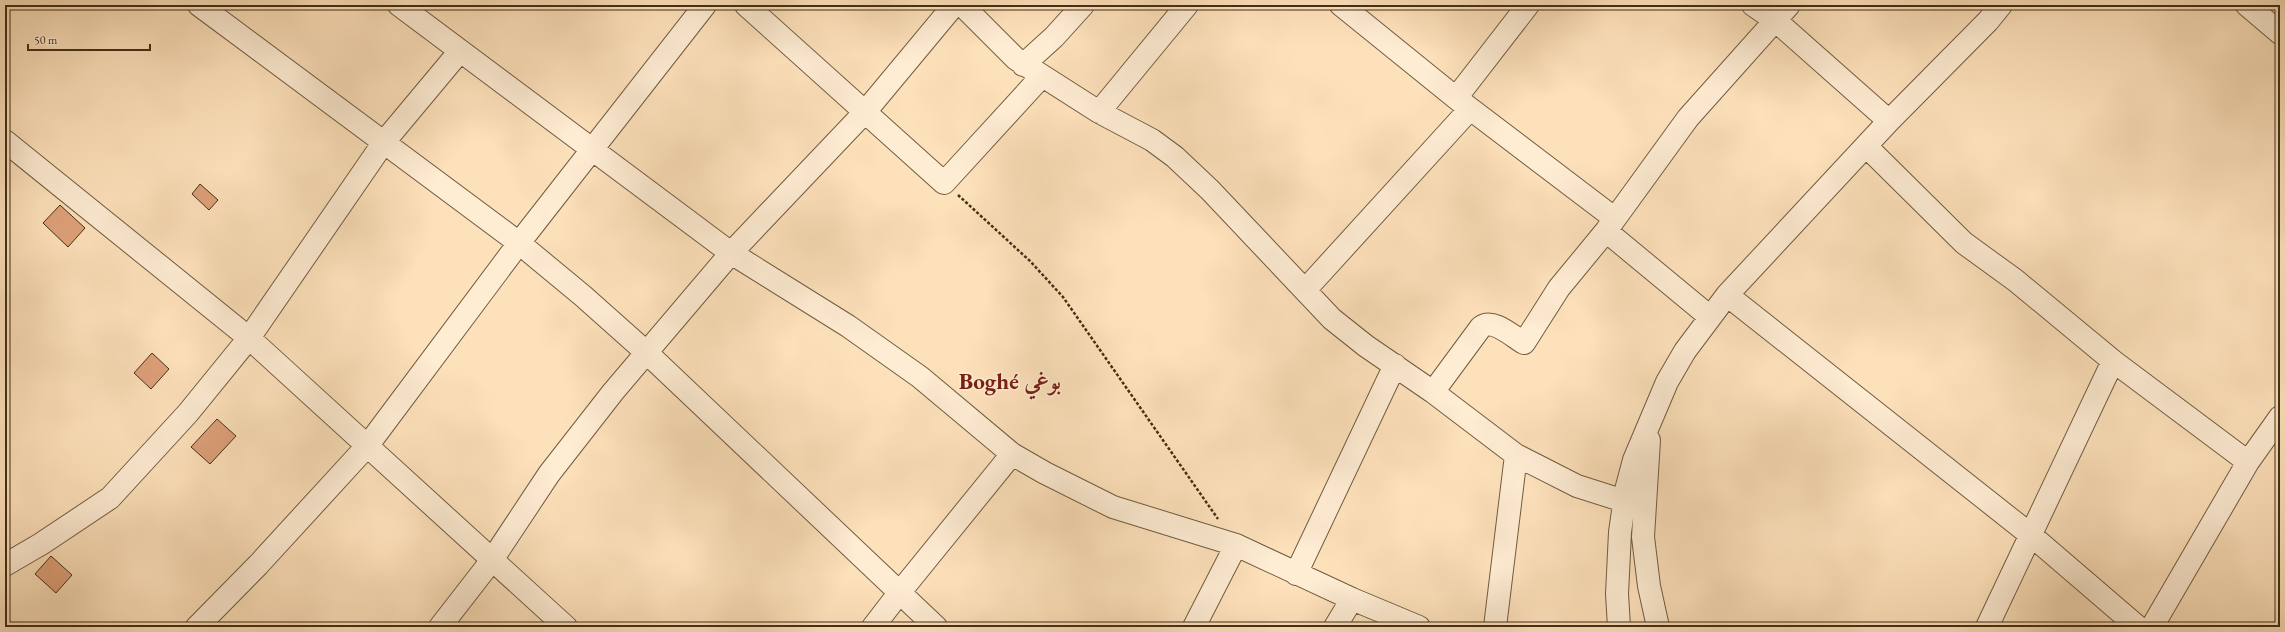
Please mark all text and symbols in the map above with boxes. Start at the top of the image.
scale bar [28,26,150,52]
text: 50 m [34,32,58,48]
district label: Boghé بوغي [959,366,1061,400]

